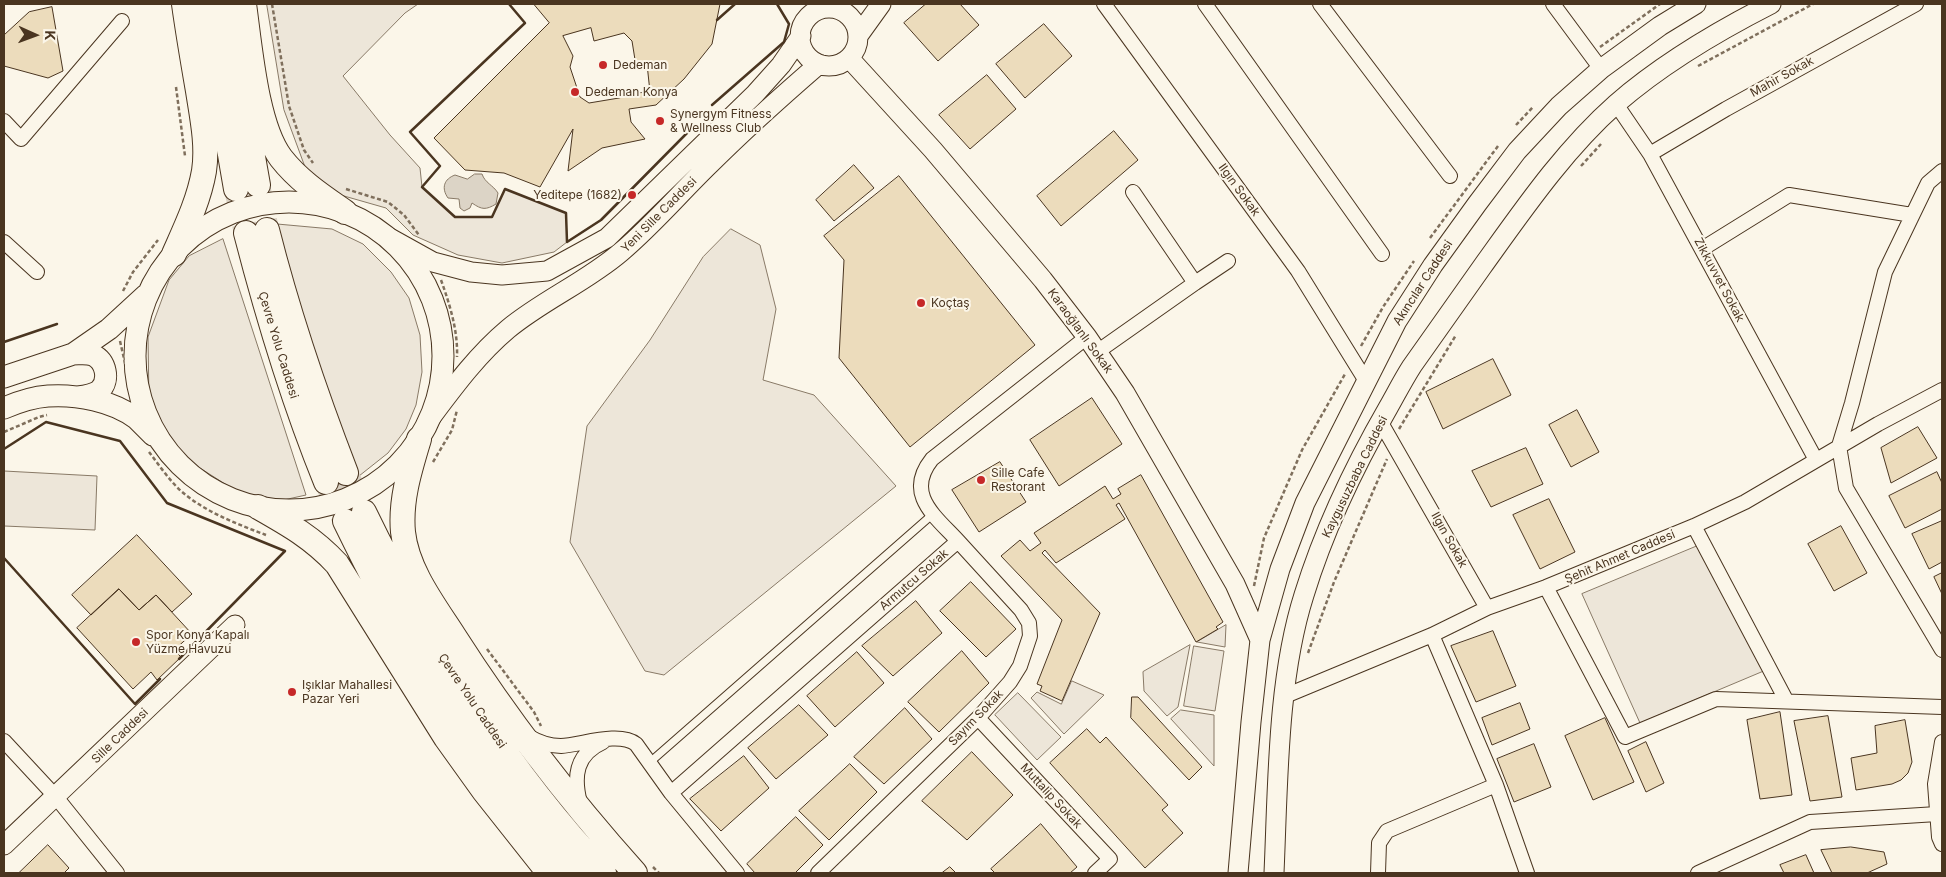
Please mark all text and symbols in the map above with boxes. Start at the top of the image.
north arrow [10,10,60,60]
text: K [42,30,59,41]
street label: Mahir Sokak [1748,54,1816,100]
place label: Dedeman [613,58,667,72]
marker: Dedeman [597,59,609,71]
place label: Dedeman Konya [585,85,678,99]
marker: Dedeman Konya [569,86,581,98]
place label: Synergym Fitness & Wellness Club [670,107,772,135]
marker: Synergym Fitness & Wellness Club [654,115,666,127]
street label: Ilgın Sokak [1215,161,1263,219]
street label: Yeni Sille Caddesi [618,174,700,256]
place label: Yeditepe (1682) [533,188,622,202]
marker: Yeditepe (1682) [626,189,638,201]
street label: Zikkuvvet Sokak [1691,236,1747,324]
street label: Akıncılar Caddesi [1390,238,1456,328]
street label: Karaoğlanlı Sokak [1044,286,1116,376]
street label: Çevre Yolu Caddesi [255,290,301,400]
place label: Koçtaş [931,296,970,310]
marker: Koçtaş [915,297,927,309]
street label: Kaygusuzbaba Caddesi [1319,414,1391,540]
place label: Sille Cafe Restorant [991,466,1045,494]
marker: Sille Cafe Restorant [975,474,987,486]
street label: Ilgın Sokak [1428,510,1470,570]
street label: Şehit Ahmet Caddesi [1563,527,1677,587]
street label: Armutcu Sokak [877,546,951,614]
place label: Spor Konya Kapalı Yüzme Havuzu [146,628,249,656]
marker: Spor Konya Kapalı Yüzme Havuzu [130,636,142,648]
street label: Çevre Yolu Caddesi [435,651,509,751]
place label: Işıklar Mahallesi Pazar Yeri [302,678,392,706]
marker: Işıklar Mahallesi Pazar Yeri [286,686,298,698]
street label: Sayım Sokak [946,687,1006,749]
street label: Sille Caddesi [89,705,151,767]
street label: Muttalip Sokak [1017,761,1085,831]

